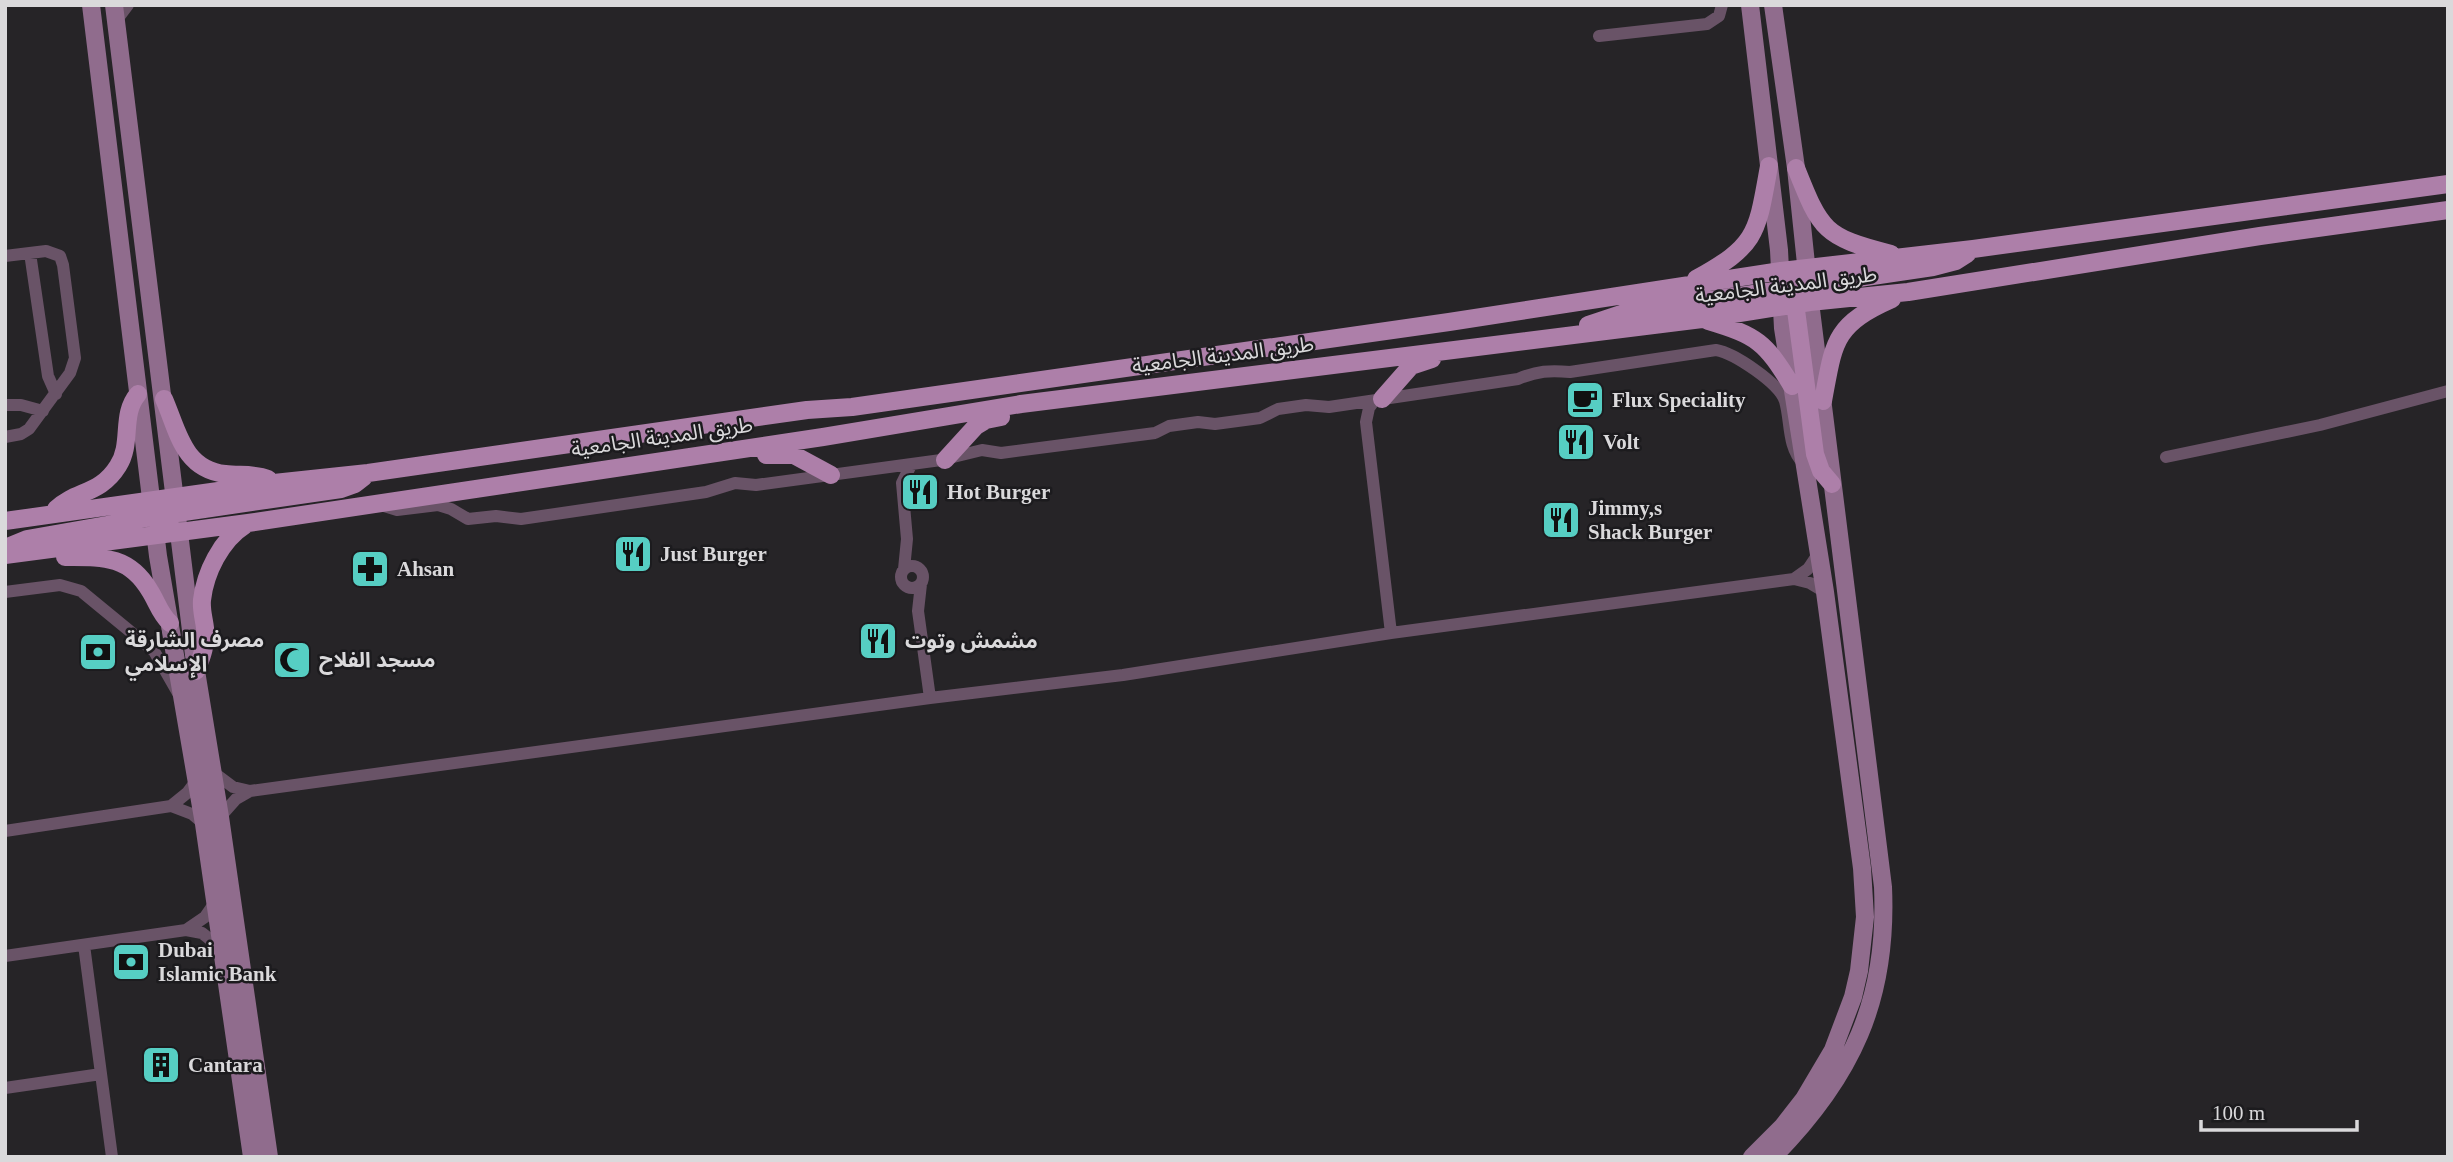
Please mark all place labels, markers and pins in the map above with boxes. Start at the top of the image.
cafe icon: Flux Speciality [1564,379,1606,421]
place label: Flux Speciality [1612,388,1746,412]
restaurant icon: Volt [1555,421,1597,463]
place label: Volt [1603,430,1640,454]
restaurant icon: Hot Burger [899,471,941,513]
place label: Hot Burger [947,480,1050,504]
place label: Jimmy,s Shack Burger [1588,496,1712,544]
restaurant icon: Jimmy,s Shack Burger [1540,499,1582,541]
restaurant icon: Just Burger [612,533,654,575]
place label: Just Burger [660,542,767,566]
pharmacy icon: Ahsan [349,548,391,590]
place label: Ahsan [397,557,455,581]
restaurant icon: مشمش وتوت [857,620,899,662]
place label: مصرف الشارقة الإسلامي [125,628,264,681]
place label: مشمش وتوت [905,629,1038,653]
bank icon: مصرف الشارقة الإسلامي [77,631,119,673]
mosque icon: مسجد الفلاح [271,639,313,681]
place label: مسجد الفلاح [319,648,435,675]
place label: Dubai Islamic Bank [158,938,277,986]
bank icon: Dubai Islamic Bank [110,941,152,983]
building icon: Cantara [140,1044,182,1086]
place label: Cantara [188,1053,263,1077]

